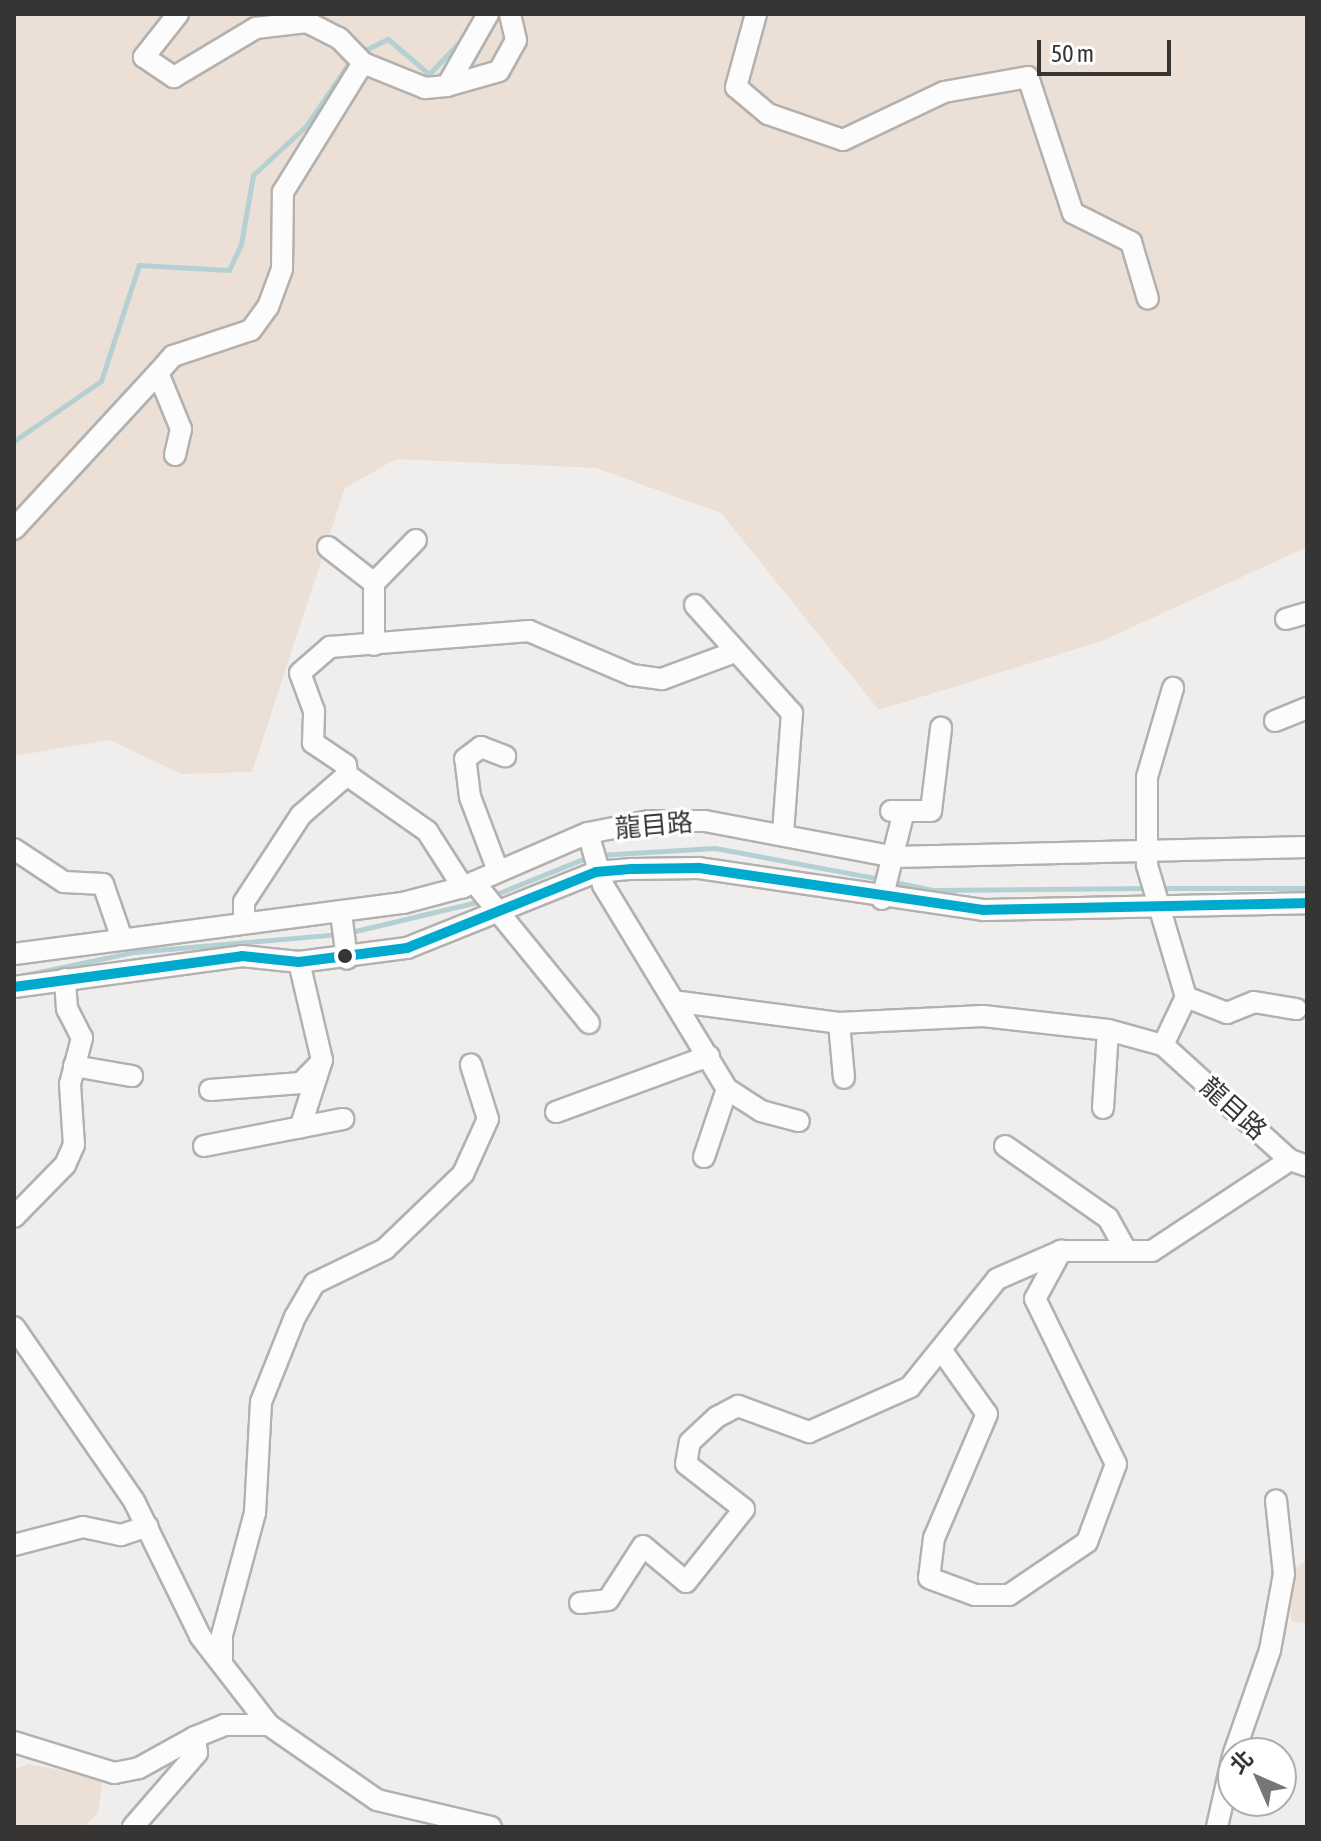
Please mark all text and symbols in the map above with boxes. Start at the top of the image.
scale bar [1041,24,1175,74]
text: 50 m [1051,40,1094,67]
street label: 龍目路 [614,807,694,845]
unlabelled marker [337,948,353,964]
street label: 龍目路 [1194,1071,1272,1147]
north arrow [1217,1737,1297,1817]
text: 北 [1224,1744,1258,1778]

